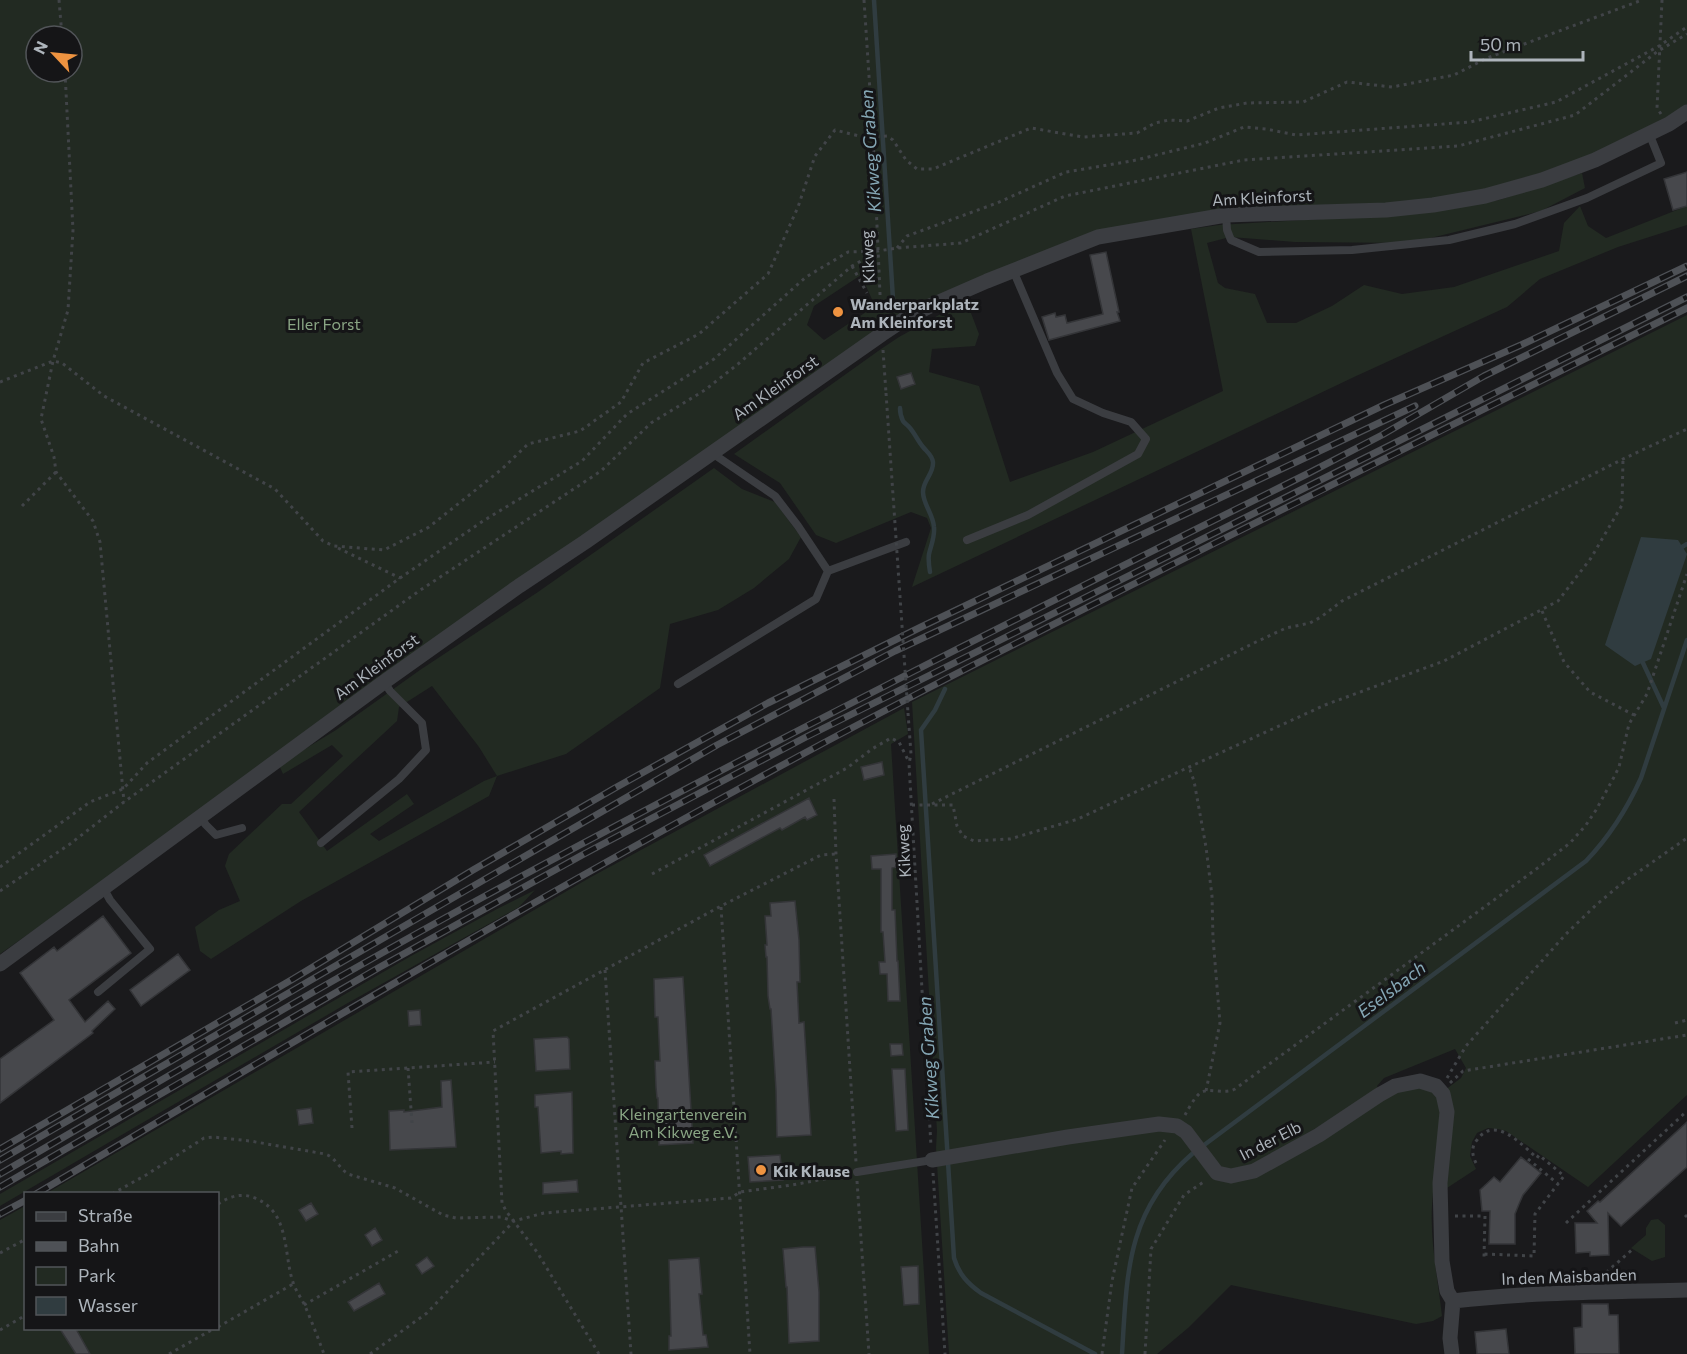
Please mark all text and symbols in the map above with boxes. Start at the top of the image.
north arrow [24,24,84,84]
scale bar [1471,24,1584,62]
text: 50 m [1480,33,1521,55]
text: N [29,38,51,57]
water label: Kikweg Graben [855,89,885,213]
street label: Am Kleinforst [1212,185,1313,209]
street label: Kikweg [856,230,878,284]
place label: Wanderparkplatz Am Kleinforst [850,294,979,331]
marker: Wanderparkplatz Am Kleinforst [831,305,845,319]
park label: Eller Forst [287,314,361,333]
street label: Am Kleinforst [729,350,822,423]
street label: Am Kleinforst [330,629,422,703]
street label: Kikweg [892,824,914,878]
water label: Eselsbach [1352,956,1430,1022]
water label: Kikweg Graben [913,996,943,1120]
park label: Kleingartenverein Am Kikweg e.V. [619,1104,747,1141]
street label: In der Elb [1236,1116,1304,1164]
place label: Kik Klause [773,1161,850,1180]
marker: Kik Klause [754,1163,768,1177]
legend [24,1192,219,1330]
text: Straße [78,1204,133,1226]
text: Bahn [78,1234,120,1256]
text: Park [78,1264,116,1286]
street label: In den Maisbanden [1501,1264,1637,1288]
text: Wasser [78,1294,138,1316]

